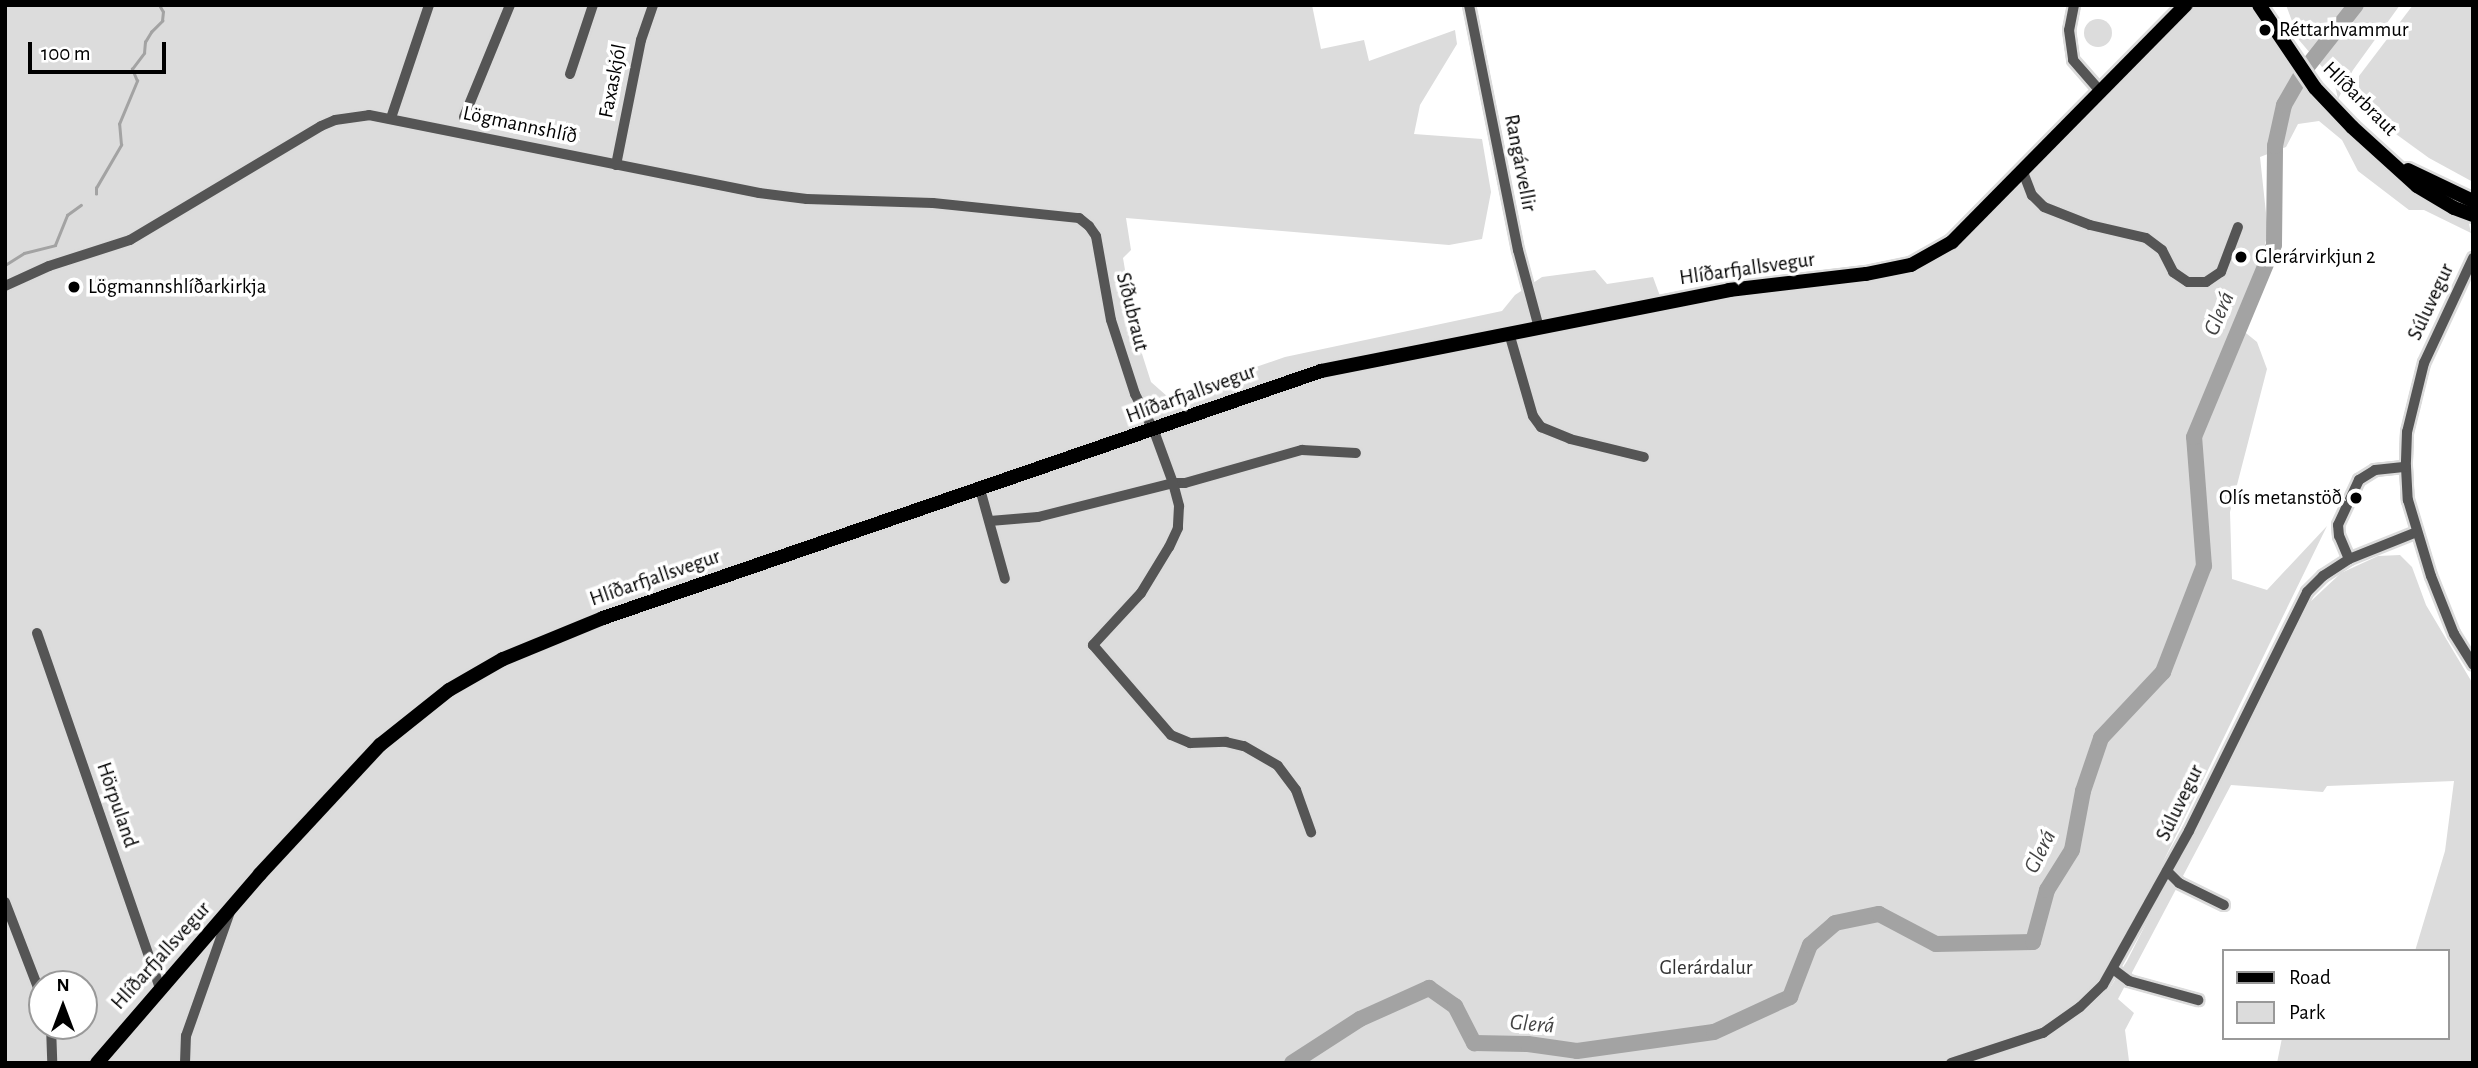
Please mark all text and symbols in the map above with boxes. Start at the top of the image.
place label: Réttarhvammur [2279,17,2409,43]
marker: Réttarhvammur [2257,22,2273,38]
scale bar [32,28,170,72]
street label: Faxaskjól [593,42,633,120]
text: 100 m [41,43,91,64]
street label: Hlíðarbraut [2317,56,2403,142]
street label: Lögmannshlíð [461,101,579,149]
street label: Rangárvellir [1498,112,1542,214]
place label: Glerárvirkjun 2 [2255,244,2376,270]
street label: Hlíðarfjallsvegur [1678,247,1816,291]
marker: Glerárvirkjun 2 [2233,249,2249,265]
street label: Súluvegur [2402,260,2460,344]
street label: Síðubraut [1110,270,1154,354]
place label: Lögmannshlíðarkirkja [88,274,267,300]
marker: Lögmannshlíðarkirkja [66,279,82,295]
water label: Glerá [2199,288,2241,340]
street label: Hlíðarfjallsvegur [1123,359,1259,429]
place label: Olís metanstöð [2219,485,2342,511]
marker: Olís metanstöð [2348,490,2364,506]
street label: Hlíðarfjallsvegur [586,544,724,612]
street label: Hörpuland [91,759,143,851]
street label: Súluvegur [2151,761,2209,845]
water label: Glerá [2019,826,2063,878]
street label: Hlíðarfjallsvegur [106,897,216,1015]
legend [2222,949,2450,1040]
park label: Glerárdalur [1659,955,1753,981]
text: Road [2289,967,2331,988]
north arrow [28,970,98,1040]
text: N [56,976,70,995]
text: Park [2289,1002,2325,1023]
water label: Glerá [1508,1009,1556,1041]

